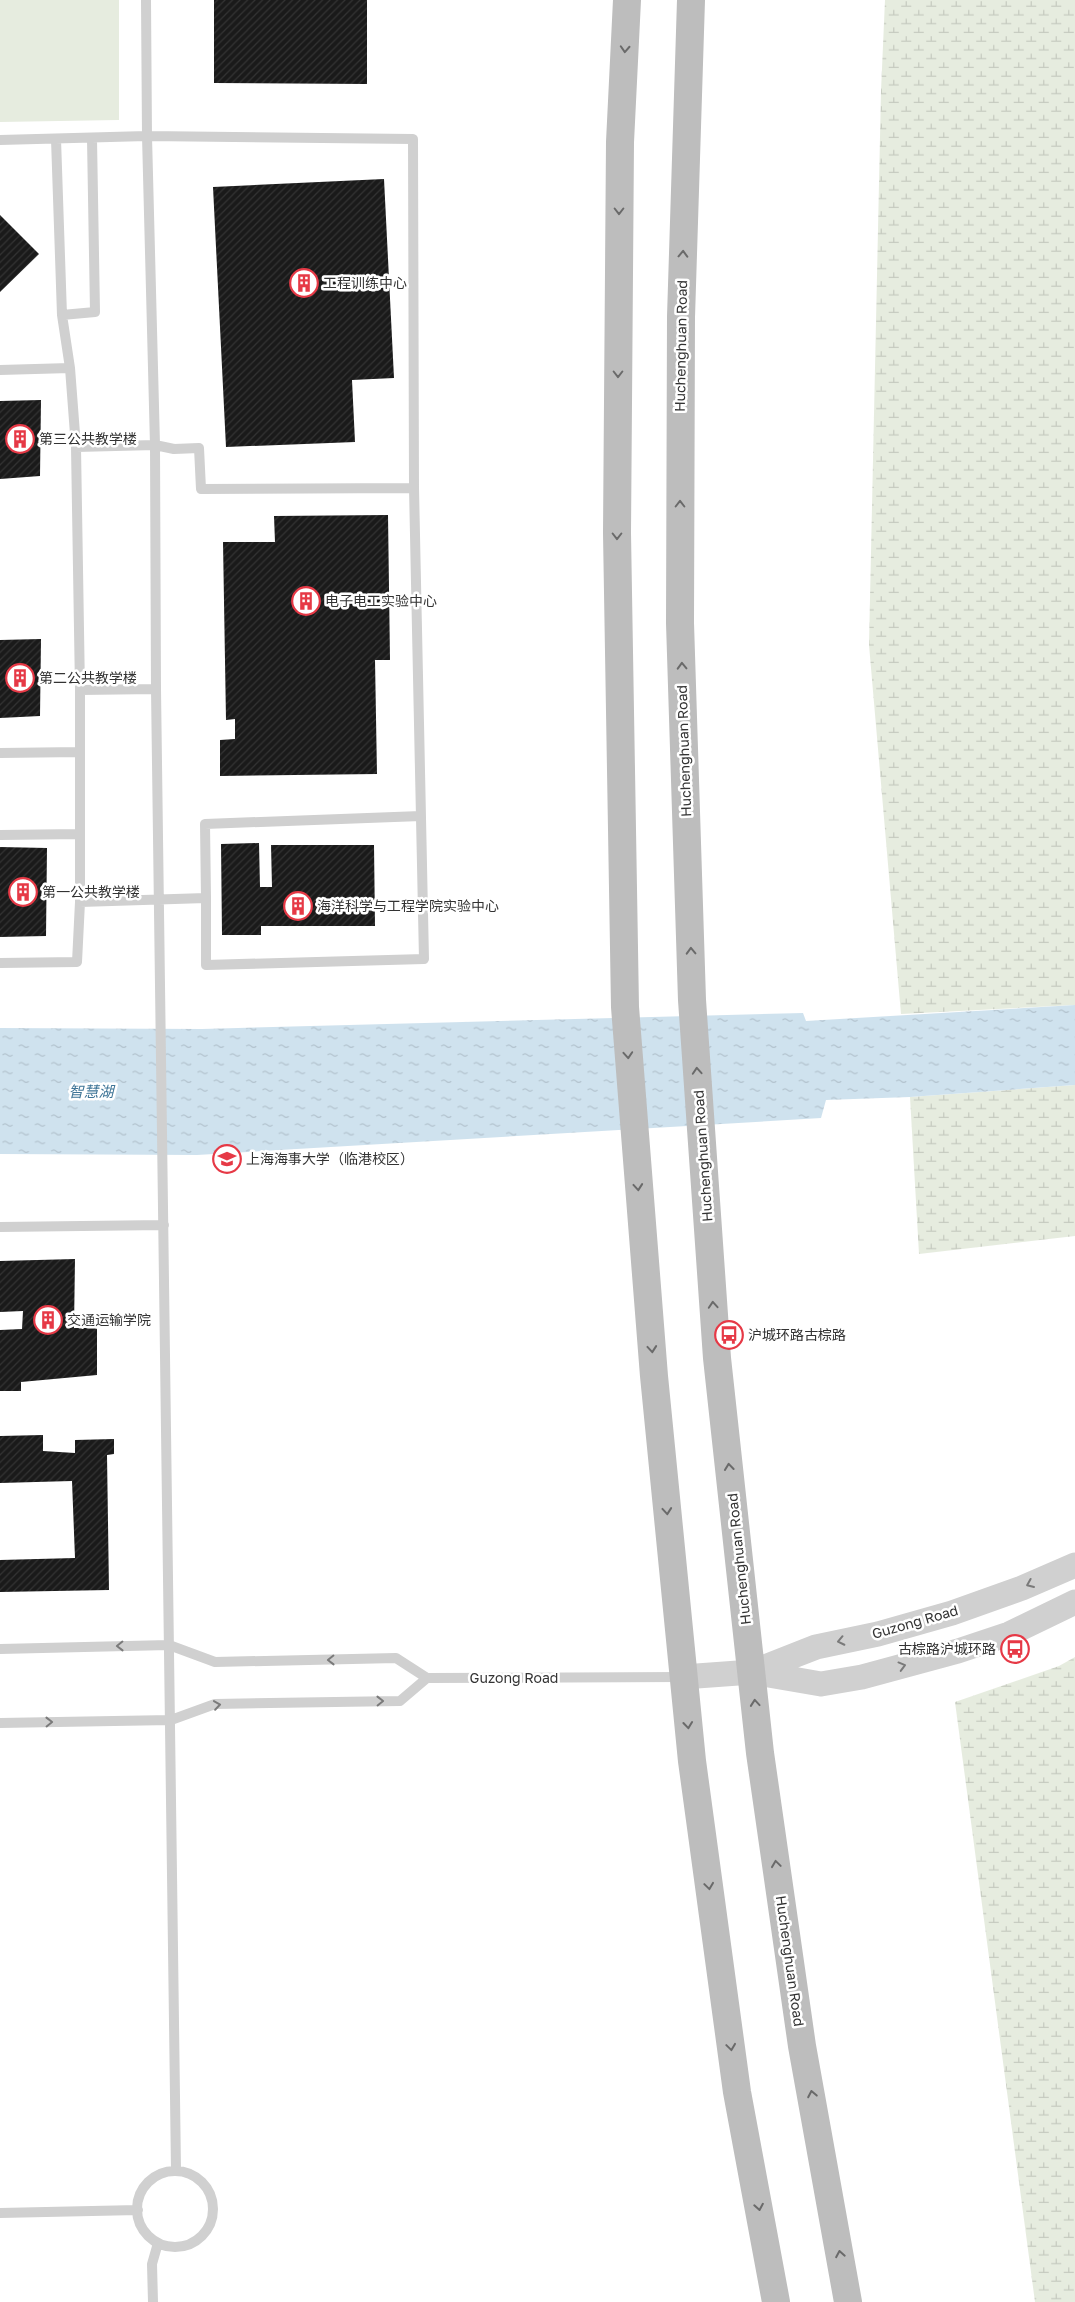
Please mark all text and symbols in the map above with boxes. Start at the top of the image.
one-way arrow [619,45,630,53]
one-way arrow [614,207,625,215]
one-way arrow [678,250,688,258]
building icon: 工程训练中心 [289,268,319,298]
place label: 工程训练中心 [323,274,407,291]
street label: Huchenghuan Road [671,280,690,412]
one-way arrow [613,370,623,378]
building icon: 第三公共教学楼 [5,424,35,454]
place label: 第三公共教学楼 [39,430,137,447]
one-way arrow [675,500,685,508]
one-way arrow [612,532,622,540]
building icon: 电子电工实验中心 [291,586,321,616]
place label: 电子电工实验中心 [325,592,437,609]
one-way arrow [676,662,687,670]
building icon: 第二公共教学楼 [5,663,35,693]
place label: 第二公共教学楼 [39,669,137,686]
street label: Huchenghuan Road [673,685,694,817]
building icon: 第一公共教学楼 [8,877,38,907]
place label: 第一公共教学楼 [42,883,140,900]
building icon: 海洋科学与工程学院实验中心 [283,891,313,921]
place label: 海洋科学与工程学院实验中心 [317,897,499,914]
one-way arrow [685,947,696,955]
one-way arrow [623,1052,634,1060]
one-way arrow [692,1066,703,1074]
water label: 智慧湖 [68,1082,115,1100]
street label: Huchenghuan Road [689,1090,716,1223]
school or university icon: 上海海事大学（临港校区） [212,1144,242,1174]
place label: 上海海事大学（临港校区） [246,1150,414,1167]
one-way arrow [633,1184,644,1192]
one-way arrow [708,1301,719,1309]
building icon: 交通运输学院 [33,1305,63,1335]
place label: 交通运输学院 [67,1311,151,1328]
bus stop icon: 沪城环路古棕路 [714,1320,744,1350]
place label: 沪城环路古棕路 [748,1326,846,1343]
one-way arrow [646,1346,657,1354]
one-way arrow [724,1462,735,1470]
street label: Huchenghuan Road [723,1492,754,1626]
one-way arrow [661,1508,672,1516]
one-way arrow [1026,1578,1035,1588]
street label: Guzong Road [870,1601,960,1642]
bus stop icon: 古棕路沪城环路 [1000,1634,1030,1664]
one-way arrow [837,1636,846,1646]
place label: 古棕路沪城环路 [898,1640,996,1657]
one-way arrow [116,1641,124,1652]
one-way arrow [327,1655,334,1665]
one-way arrow [898,1661,907,1672]
street label: Guzong Road [470,1669,558,1686]
one-way arrow [376,1696,384,1706]
one-way arrow [750,1699,761,1707]
one-way arrow [214,1700,222,1711]
one-way arrow [45,1717,53,1727]
one-way arrow [682,1721,693,1729]
one-way arrow [771,1860,782,1868]
one-way arrow [704,1882,714,1890]
street label: Huchenghuan Road [773,1894,808,2028]
one-way arrow [726,2043,736,2051]
one-way arrow [807,2090,817,2098]
one-way arrow [753,2203,763,2212]
one-way arrow [835,2250,845,2258]

